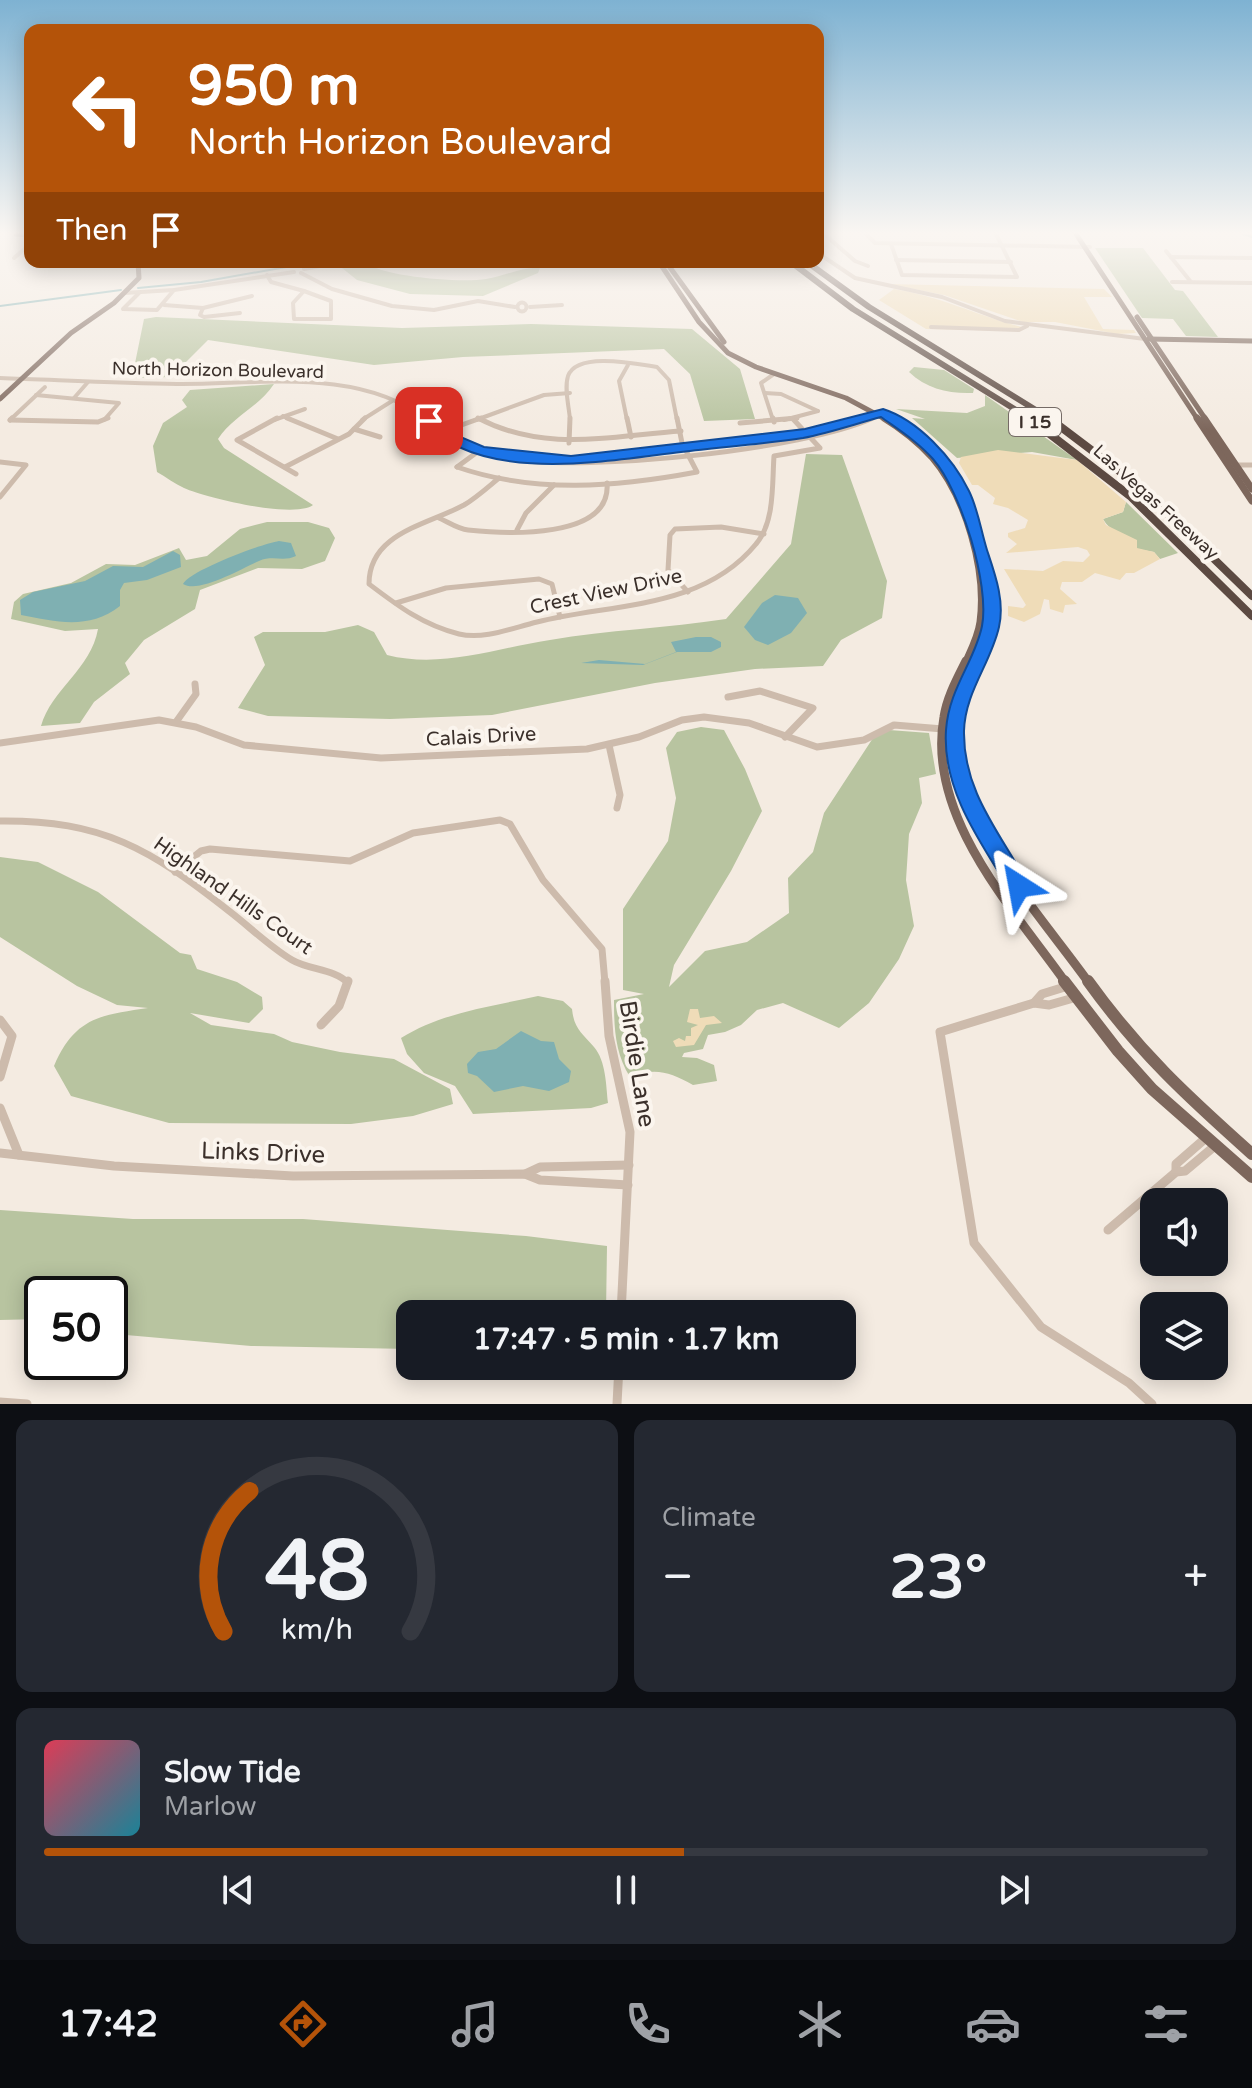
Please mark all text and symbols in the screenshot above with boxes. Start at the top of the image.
text: 950 m [188,53,359,120]
icon: left [56,56,160,160]
text: North Horizon Boulevard [188,121,612,164]
icon: arrive [144,208,188,252]
text: Then [56,212,128,249]
street label: North Horizon Boulevard [112,357,324,383]
pin [395,387,463,455]
icon: arrive [407,399,451,443]
road number: I 15 [1009,408,1061,436]
street label: Las Vegas Freeway [1089,440,1224,564]
street label: Crest View Drive [528,564,684,620]
street label: Calais Drive [425,722,537,752]
street label: Highland Hills Court [149,832,317,960]
position arrow [977,844,1061,928]
street label: Birdie Lane [613,999,661,1129]
street label: Links Drive [200,1136,326,1170]
map controls [1140,1188,1228,1380]
button: sound [1140,1188,1228,1276]
speed limit sign: 50 [24,1276,128,1380]
button: layers [1140,1292,1228,1380]
text: 17:47 · 5 min · 1.7 km [473,1321,779,1358]
text: Climate [662,1502,756,1533]
text: 48 [265,1522,369,1622]
text: 23° [889,1542,987,1614]
text: − [662,1551,693,1604]
text: + [1183,1551,1208,1604]
text: km/h [281,1613,353,1647]
text: Slow Tide [164,1754,301,1791]
text: Marlow [164,1791,256,1822]
icon: previous [216,1868,260,1912]
icon: pause [604,1868,648,1912]
icon: next [992,1868,1036,1912]
icon: directions [275,1996,331,2052]
icon: music [447,1996,503,2052]
icon: phone [620,1996,676,2052]
icon: climate [792,1996,848,2052]
icon: car [965,1996,1021,2052]
icon: filters [1138,1996,1194,2052]
text: 17:42 [58,2003,158,2046]

